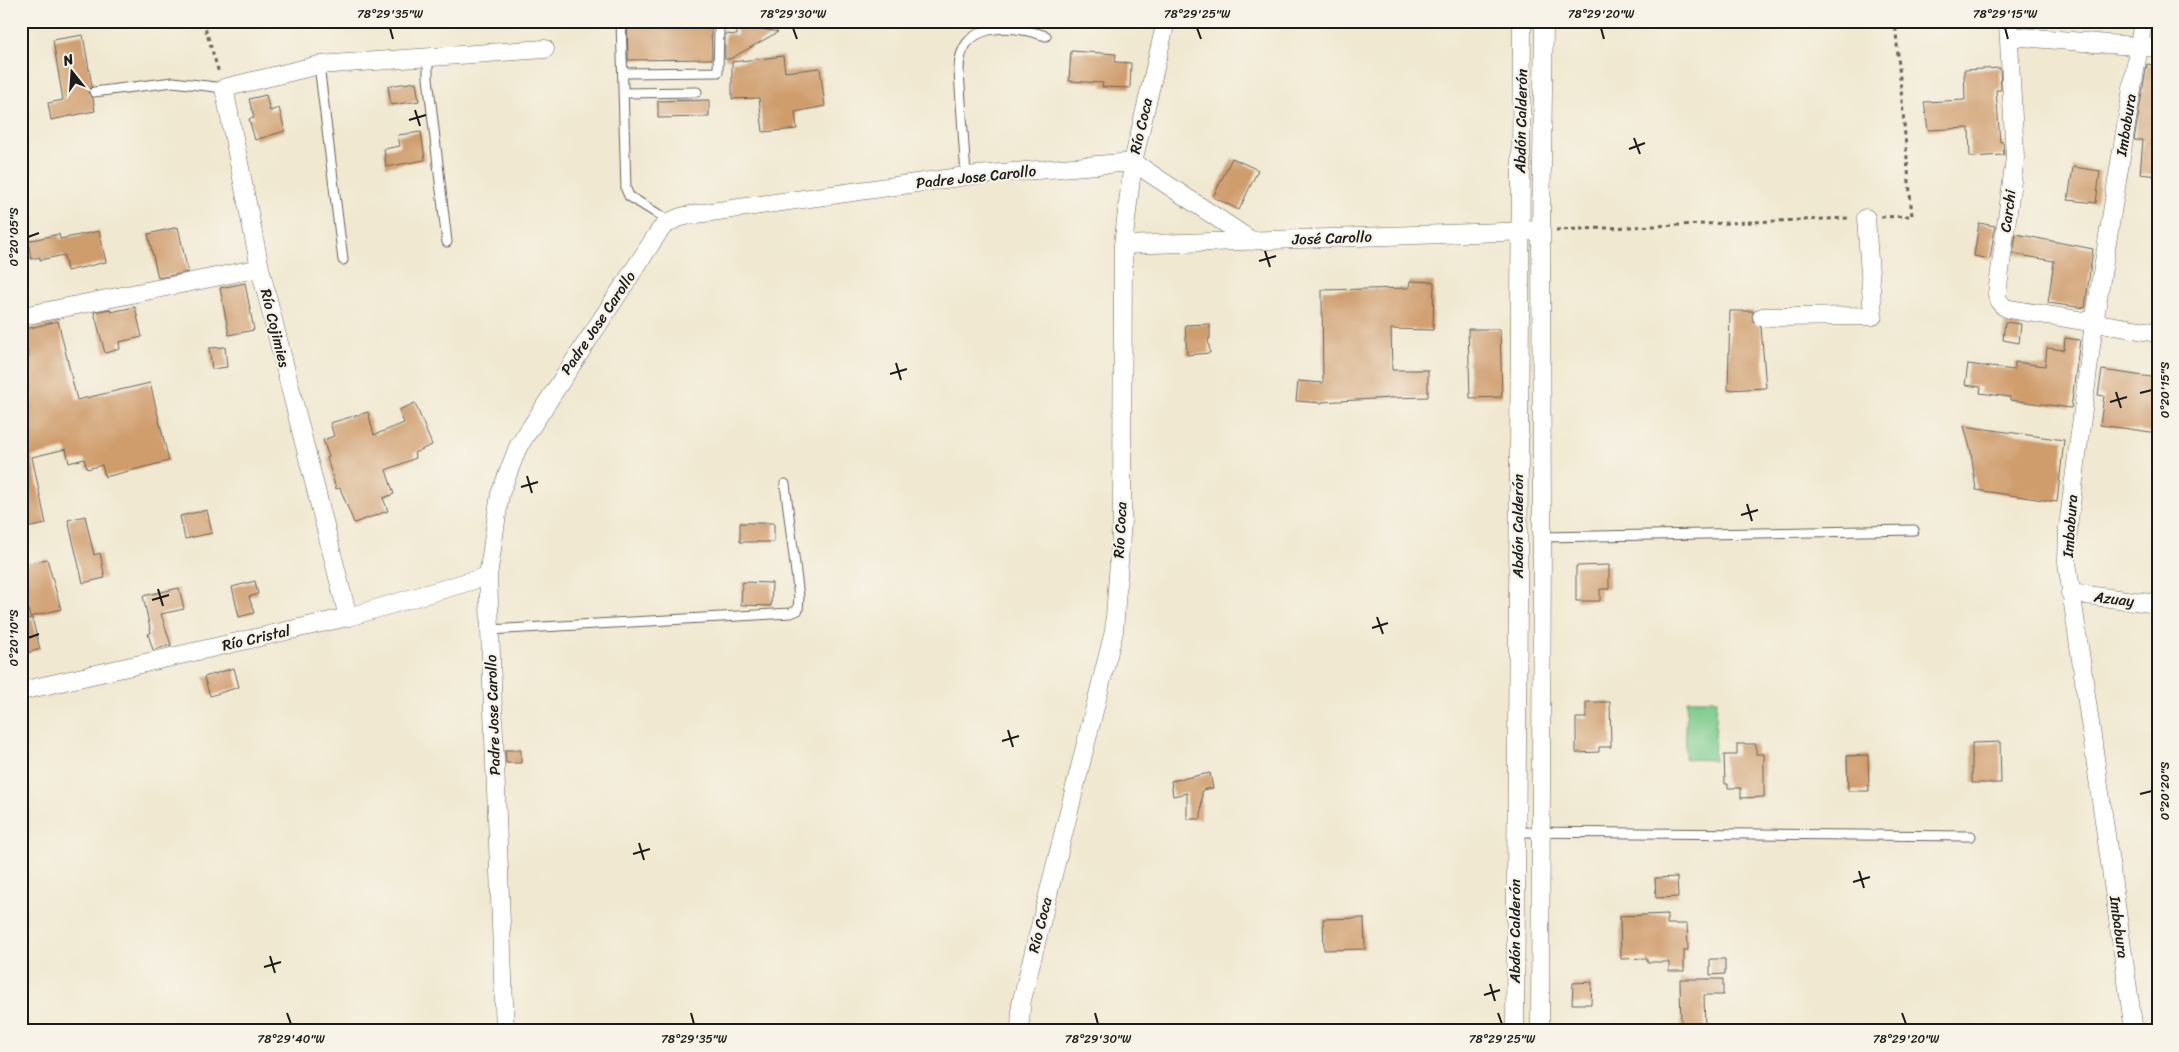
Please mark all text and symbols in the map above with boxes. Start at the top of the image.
text: 78°29'35"W [357,3,424,25]
text: 78°29'30"W [760,3,827,25]
text: 78°29'25"W [1164,3,1231,25]
text: 78°29'20"W [1568,3,1635,25]
text: 78°29'15"W [1973,3,2038,25]
text: N [59,47,77,74]
north arrow [48,48,98,98]
street label: Abdón Calderón [1507,69,1535,174]
street label: Imbabura [2108,92,2144,159]
street label: Río Coca [1122,95,1160,157]
street label: Padre Jose Carollo [915,158,1038,196]
street label: Carchi [1993,187,2024,234]
text: 0°20'05"S [3,207,25,267]
street label: José Carollo [1291,224,1373,252]
street label: Padre Jose Carollo [553,265,643,380]
street label: Río Cojimies [253,286,298,371]
text: 0°20'15"S [2154,361,2176,418]
street label: Abdón Calderón [1505,474,1531,579]
street label: Imbabura [2055,493,2085,559]
street label: Río Coca [1106,501,1134,559]
street label: Azuay [2091,584,2136,614]
text: 0°20'10"S [3,609,25,666]
street label: Río Cristal [219,617,293,658]
street label: Padre Jose Carollo [478,654,508,776]
text: 0°20'20"S [2154,761,2176,820]
street label: Abdón Calderón [1502,879,1528,984]
street label: Imbabura [2102,893,2136,960]
street label: Río Coca [1021,894,1060,956]
text: 78°29'40"W [257,1028,325,1050]
text: 78°29'35"W [661,1028,728,1050]
text: 78°29'30"W [1065,1028,1132,1050]
text: 78°29'25"W [1469,1028,1536,1050]
text: 78°29'20"W [1873,1028,1940,1050]

